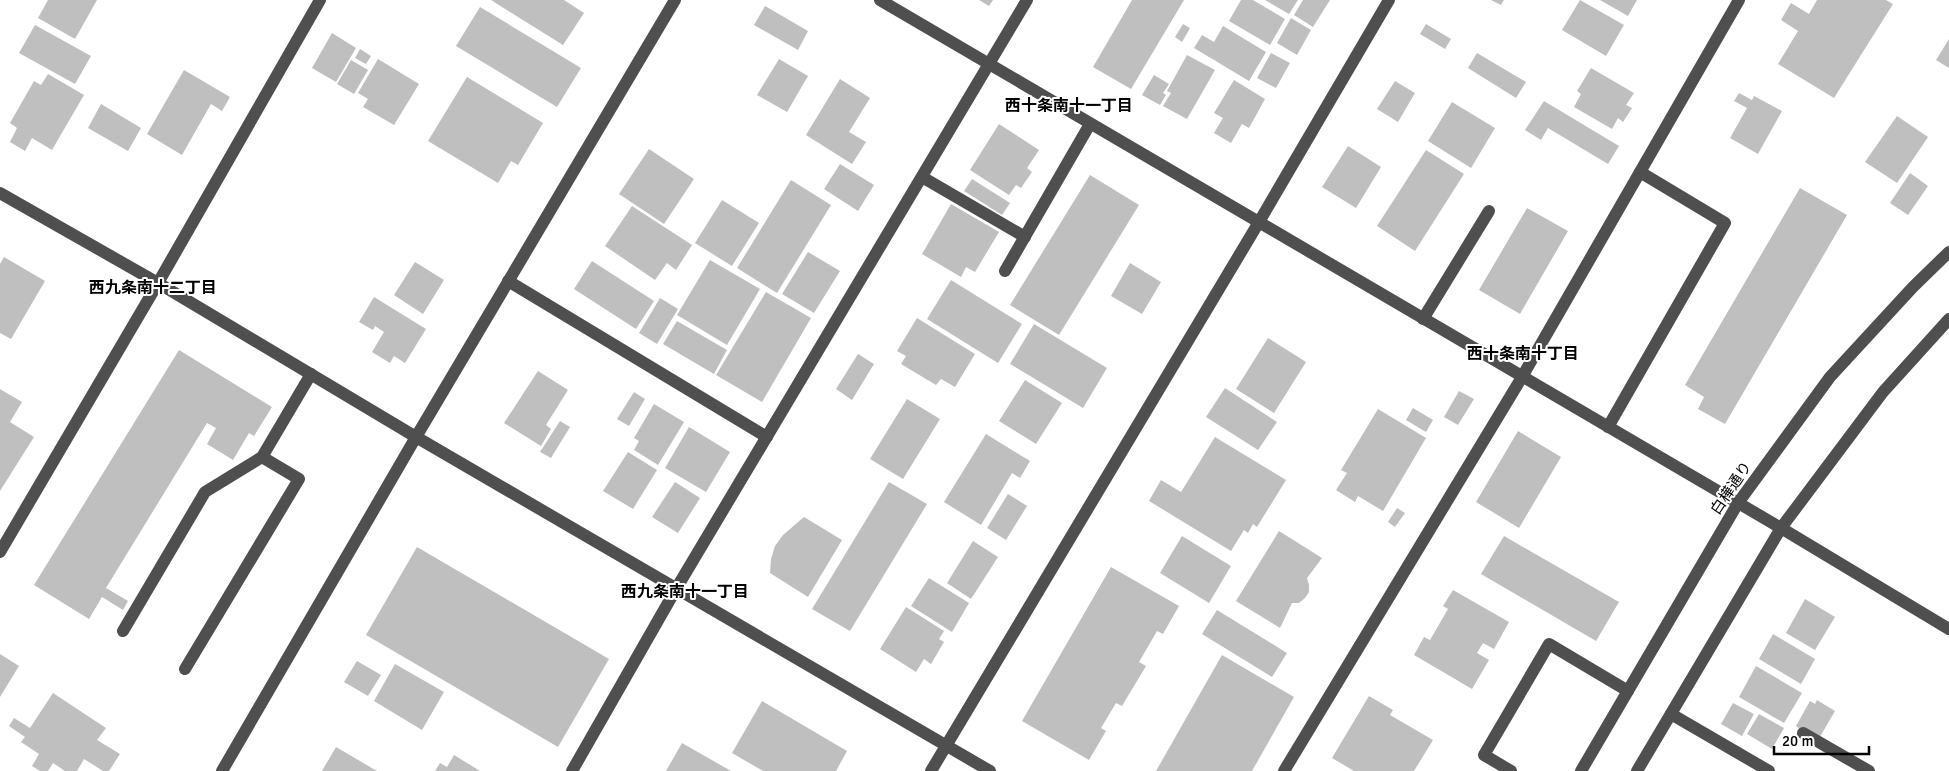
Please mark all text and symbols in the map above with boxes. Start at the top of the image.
district label: 西十条南十一丁目 [1005,96,1133,116]
district label: 西九条南十二丁目 [89,278,217,298]
district label: 西十条南十丁目 [1467,344,1579,364]
street label: 白樺通り [1707,458,1755,518]
district label: 西九条南十一丁目 [621,582,749,602]
scale bar [1774,724,1869,756]
text: 20 m [1782,732,1813,750]

